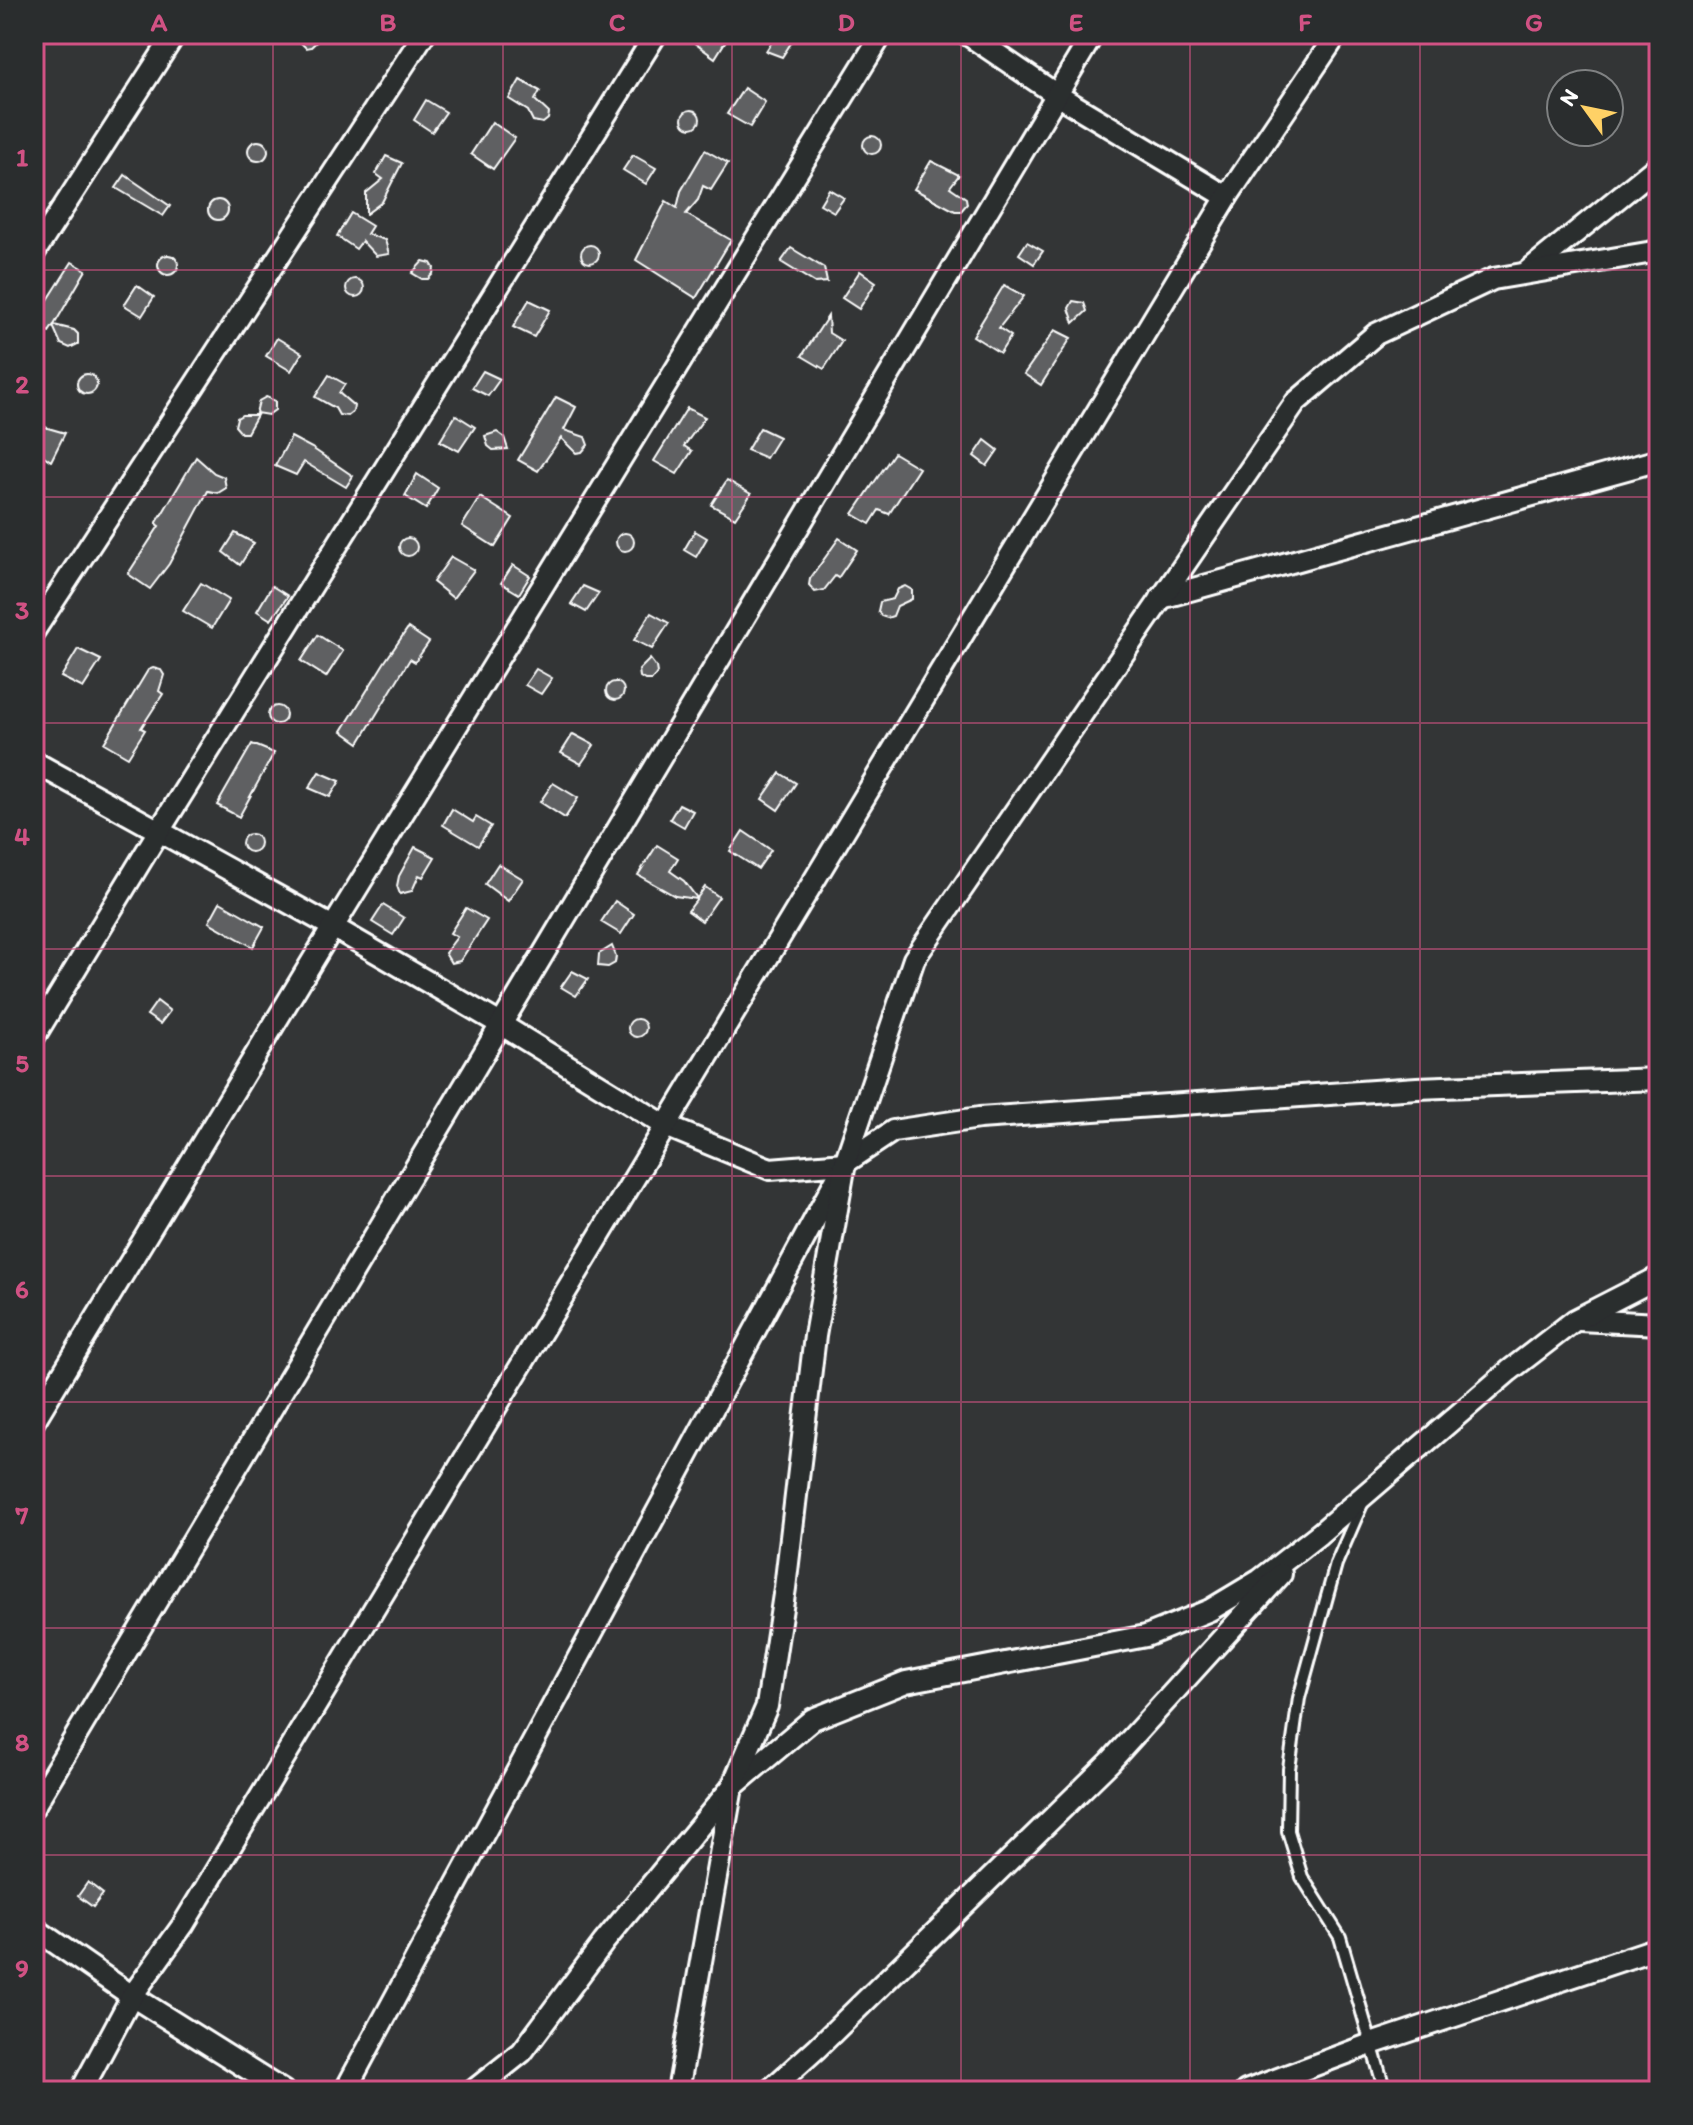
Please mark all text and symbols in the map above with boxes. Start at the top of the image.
text: A [150,6,168,38]
text: B [380,6,397,38]
text: C [609,6,626,38]
text: D [837,6,855,38]
text: E [1069,6,1083,38]
text: F [1298,6,1312,38]
text: G [1525,6,1543,38]
north arrow [1545,68,1625,148]
text: N [1553,84,1584,111]
text: 1 [16,141,28,173]
text: 2 [15,368,29,400]
text: 3 [15,594,29,626]
text: 4 [14,820,30,852]
text: 5 [15,1047,29,1079]
text: 6 [15,1273,29,1305]
text: 7 [15,1499,29,1531]
text: 8 [15,1726,29,1758]
text: 9 [15,1952,29,1984]

